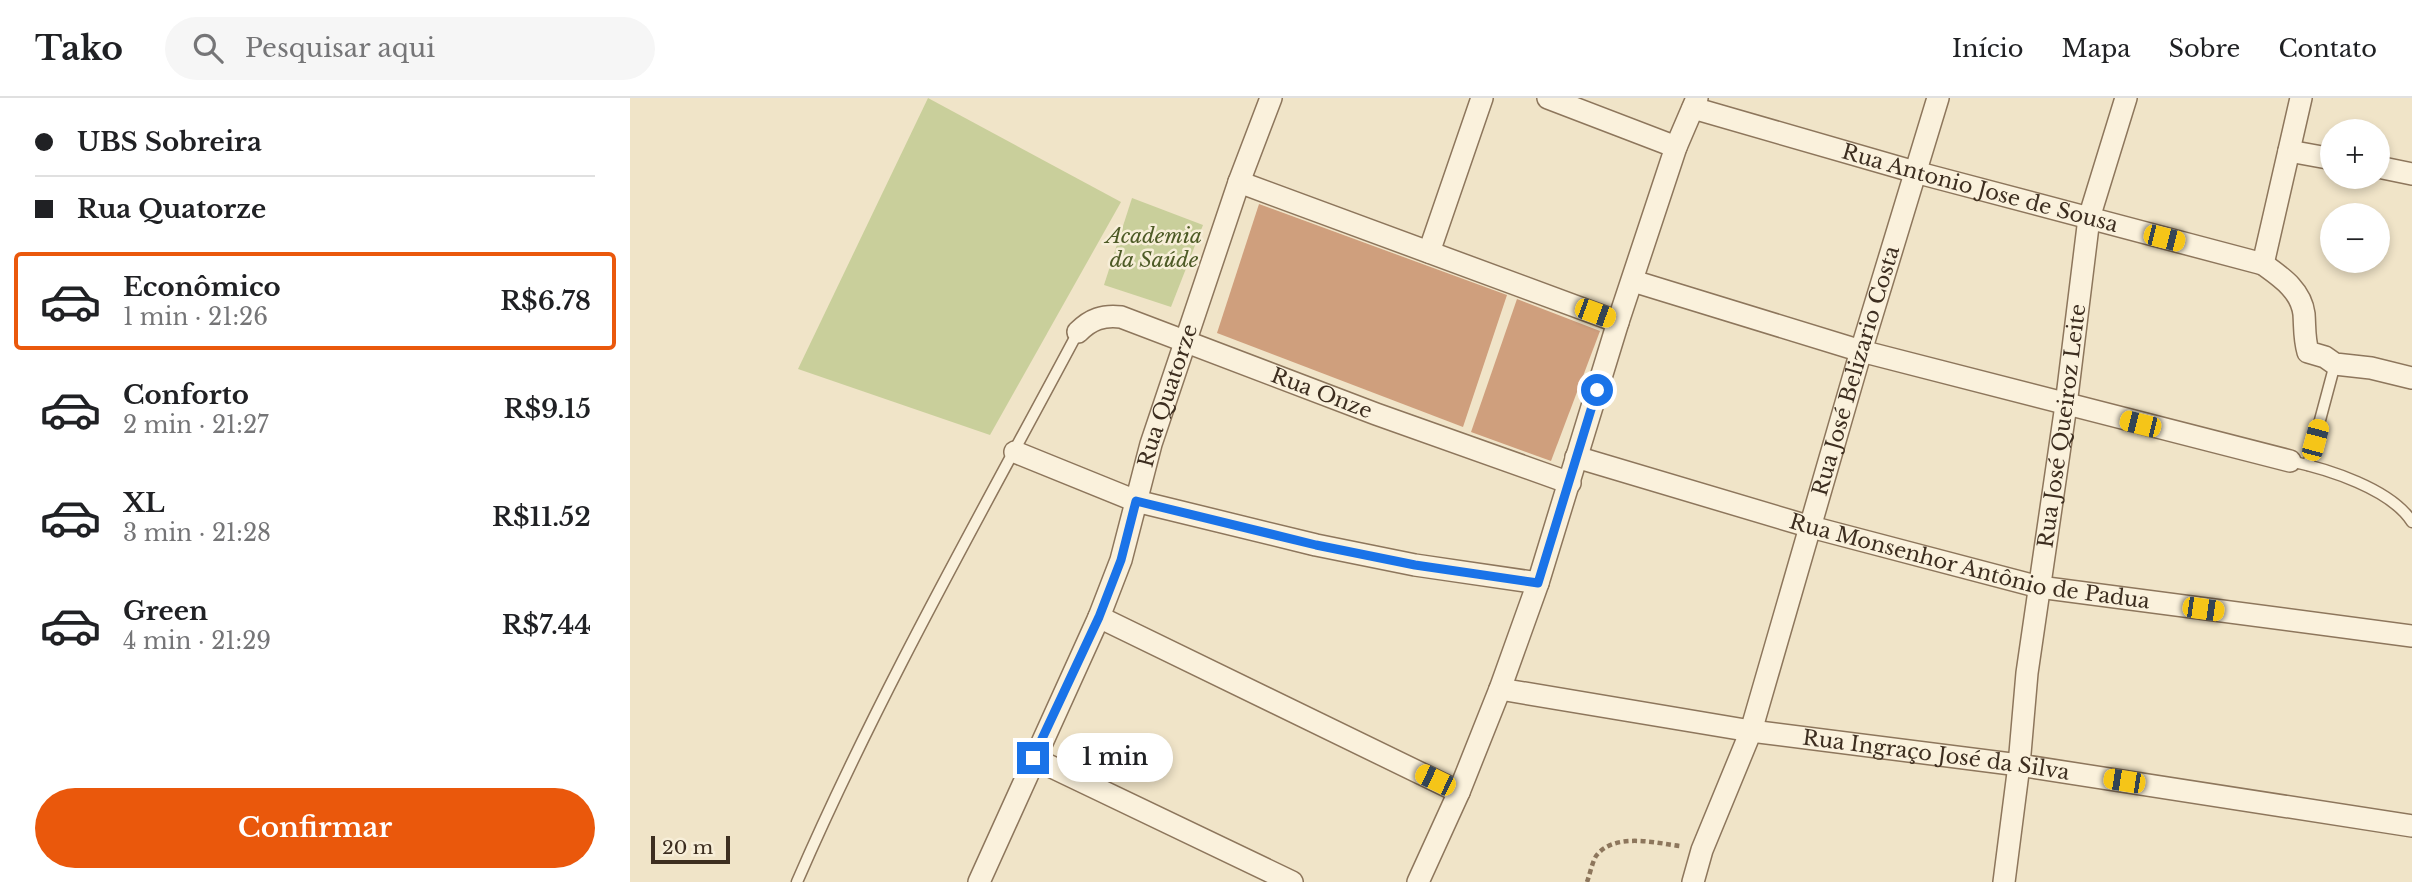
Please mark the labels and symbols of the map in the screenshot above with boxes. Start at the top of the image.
street label: Rua Antonio Jose de Sousa [1839,139,2121,238]
park label: Academia da Saúde [1103,223,1202,273]
car [2142,223,2187,253]
street label: Rua José Belizario Costa [1807,242,1905,499]
car [1572,296,1619,330]
street label: Rua José Queiroz Leite [2032,302,2091,550]
street label: Rua Quatorze [1133,321,1203,470]
street label: Rua Onze [1267,362,1376,424]
route start [1581,374,1613,406]
car [2118,409,2163,439]
car [2300,417,2331,463]
street label: Rua Monsenhor Antônio de Padua [1786,508,2152,614]
car [2181,596,2226,622]
street label: Rua Ingraço José da Silva [1801,725,2072,786]
callout: 1 min [1058,734,1173,782]
route end [1017,742,1049,774]
car [1412,761,1459,799]
car [2102,767,2147,795]
scale bar [651,833,730,865]

